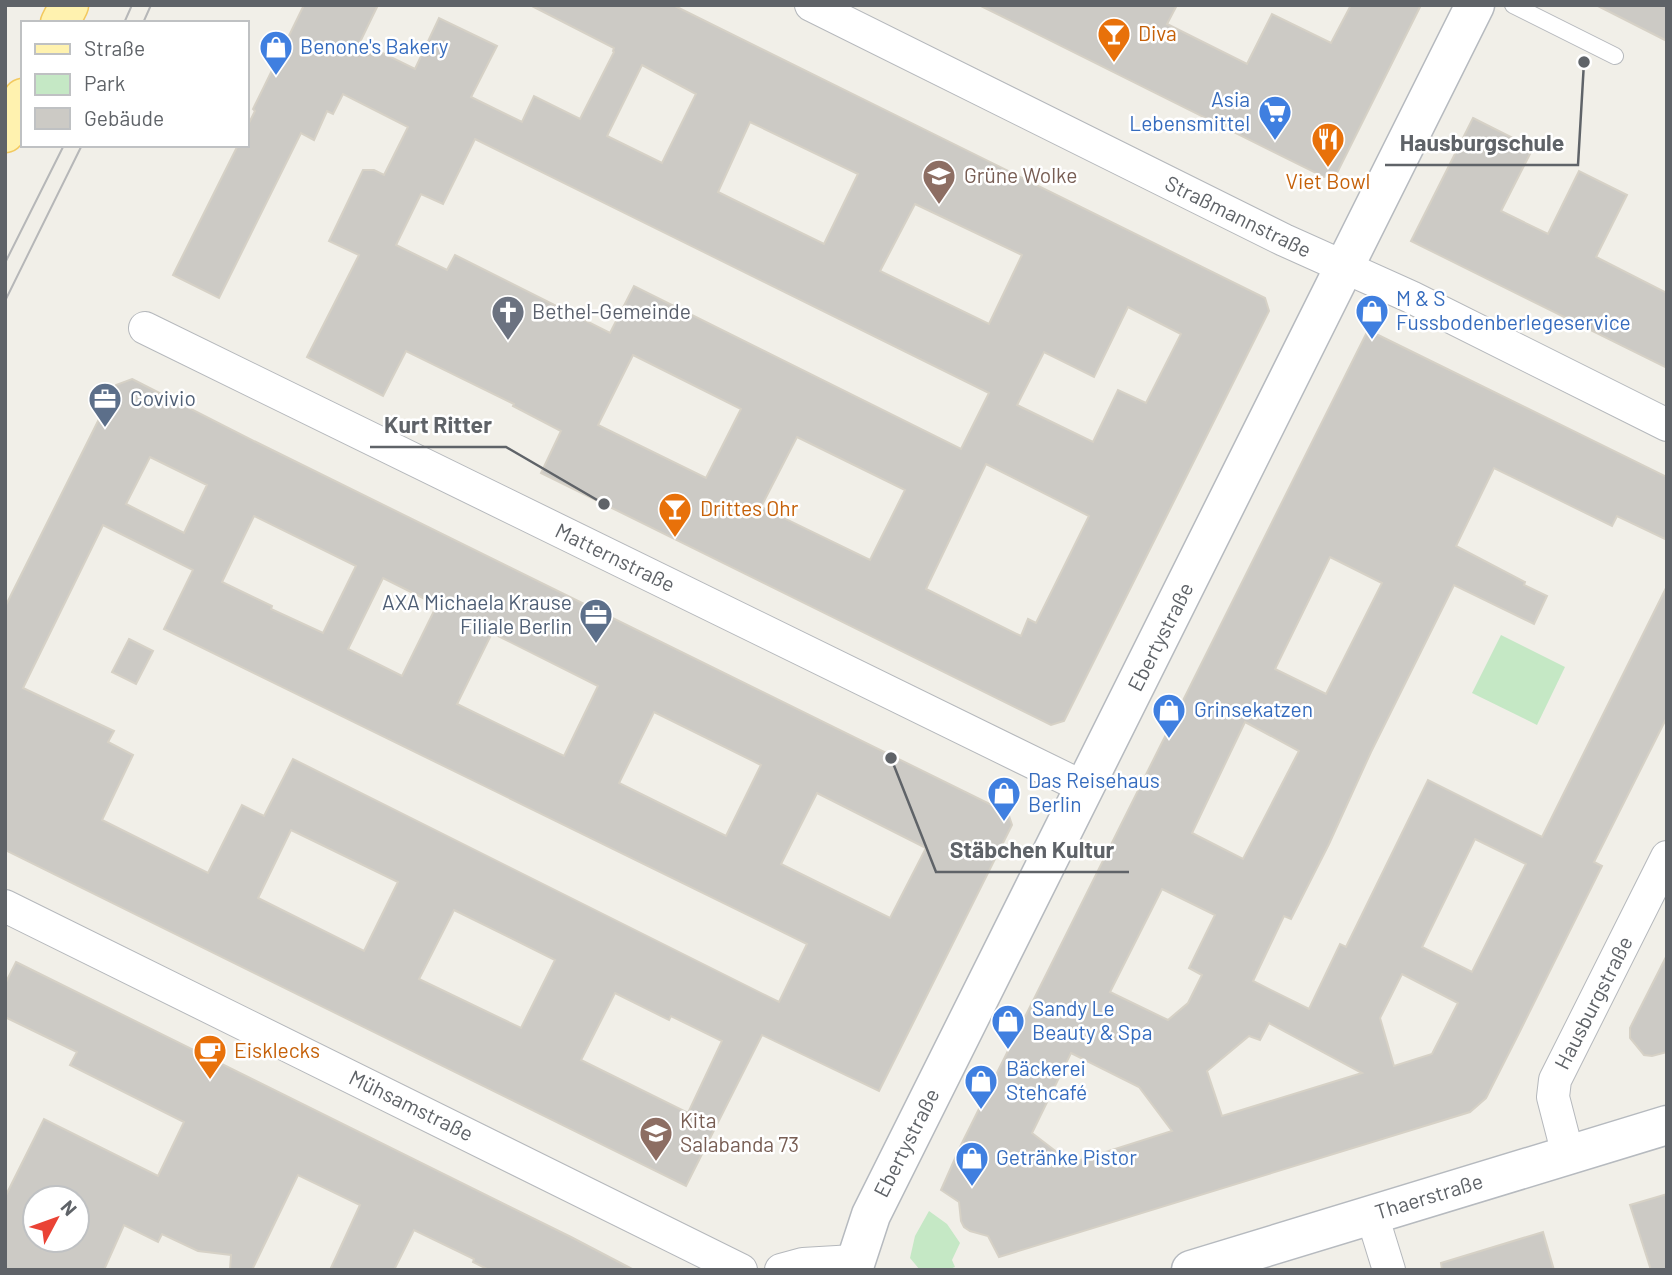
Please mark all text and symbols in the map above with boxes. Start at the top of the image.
bar icon: Diva [1095,15,1133,64]
place label: Diva [1138,20,1177,45]
legend [21,21,248,147]
shop icon: Benone's Bakery [257,28,295,77]
place label: Benone's Bakery [300,33,449,58]
text: Straße [84,35,145,60]
text: Park [84,70,125,95]
place label: Asia Lebensmittel [1129,86,1250,135]
supermarket icon: Asia Lebensmittel [1256,93,1294,142]
text: Gebäude [84,105,164,130]
restaurant icon: Viet Bowl [1309,120,1347,169]
callout: Hausburgschule [1385,121,1578,165]
text: Hausburgschule [1400,128,1564,156]
school or university icon: Grüne Wolke [920,157,958,206]
place label: Grüne Wolke [964,162,1077,187]
place label: Viet Bowl [1286,168,1370,193]
street label: Straßmannstraße [1161,169,1316,262]
place label: M & S Fussbodenberlegeservice [1396,285,1631,334]
shop icon: M & S Fussbodenberlegeservice [1353,292,1391,341]
church icon: Bethel-Gemeinde [489,293,527,342]
place label: Bethel-Gemeinde [532,298,691,323]
office icon: Covivio [86,380,124,429]
place label: Covivio [130,385,196,410]
callout: Kurt Ritter [370,403,506,447]
text: Kurt Ritter [384,410,492,438]
bar icon: Drittes Ohr [656,490,694,539]
place label: Drittes Ohr [700,495,799,520]
street label: Matternstraße [552,517,679,596]
street label: Ebertystraße [1122,578,1198,695]
place label: AXA Michaela Krause Filiale Berlin [382,589,572,638]
office icon: AXA Michaela Krause Filiale Berlin [577,596,615,645]
shop icon: Grinsekatzen [1150,691,1188,740]
place label: Grinsekatzen [1194,696,1313,721]
place label: Das Reisehaus Berlin [1028,767,1160,816]
shop icon: Das Reisehaus Berlin [985,774,1023,823]
callout: Stäbchen Kultur [936,828,1129,872]
text: Stäbchen Kultur [950,835,1115,863]
street label: Hausburgstraße [1548,932,1637,1073]
place label: Sandy Le Beauty & Spa [1032,995,1152,1044]
shop icon: Sandy Le Beauty & Spa [989,1002,1027,1051]
cafe icon: Eisklecks [191,1032,229,1081]
place label: Eisklecks [234,1037,320,1062]
place label: Bäckerei Stehcafé [1006,1055,1087,1104]
shop icon: Bäckerei Stehcafé [962,1062,1000,1111]
street label: Mühsamstraße [346,1064,478,1145]
street label: Ebertystraße [868,1084,944,1201]
place label: Kita Salabanda 73 [680,1107,799,1156]
school or university icon: Kita Salabanda 73 [637,1114,675,1163]
shop icon: Getränke Pistor [953,1139,991,1188]
place label: Getränke Pistor [996,1144,1137,1169]
street label: Thaerstraße [1371,1167,1486,1224]
north arrow [21,1184,91,1254]
text: N [56,1195,82,1220]

